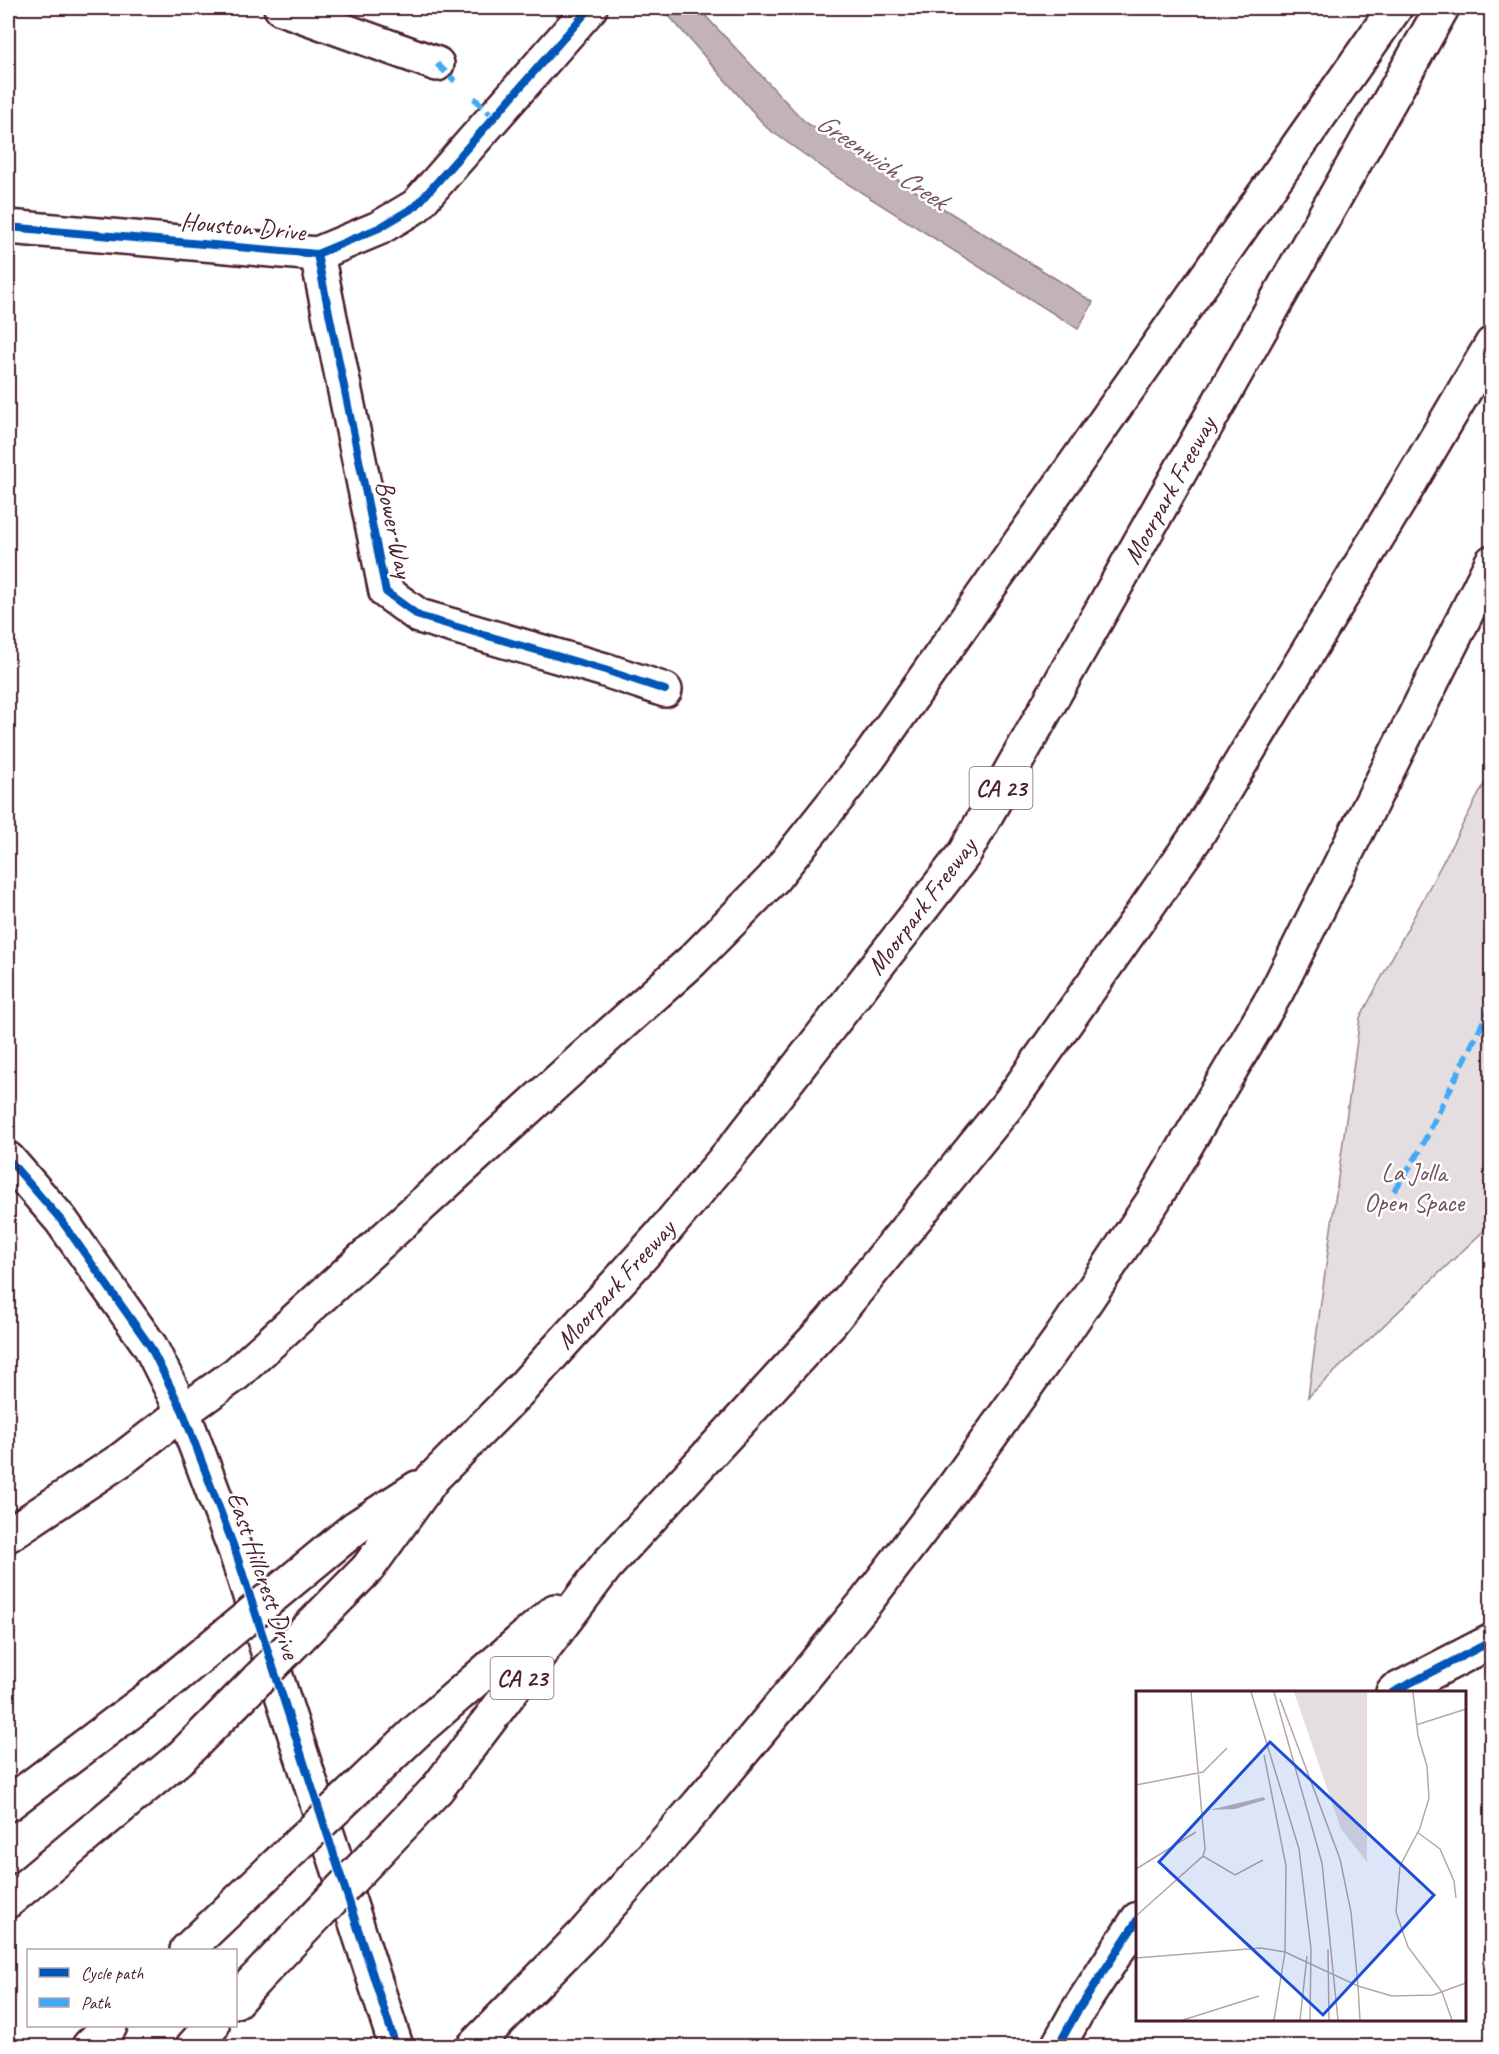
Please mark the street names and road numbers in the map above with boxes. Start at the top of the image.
street label: Houston Drive [179,205,308,249]
street label: Moorpark Freeway [1115,409,1224,570]
street label: Bower Way [368,478,421,583]
road number: CA 23 [970,767,1032,809]
street label: Moorpark Freeway [859,830,985,981]
street label: Moorpark Freeway [549,1211,684,1356]
street label: East Hillcrest Drive [220,1487,308,1664]
road number: CA 23 [490,1657,554,1699]

